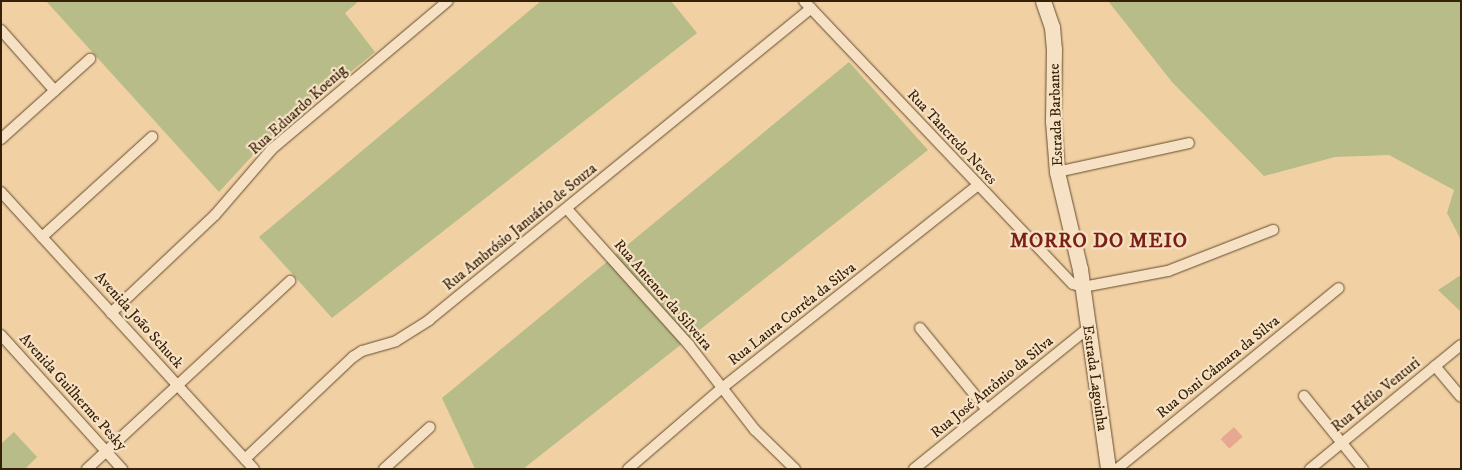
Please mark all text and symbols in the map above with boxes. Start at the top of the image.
street label: Rua Eduardo Koenig [246,62,350,158]
street label: Estrada Barbante [1045,63,1067,167]
street label: Rua Tancredo Neves [903,86,1001,188]
street label: Rua Ambrósio Januário de Souza [440,159,600,295]
district label: MORRO DO MEIO [1008,229,1190,253]
street label: Rua Antenor da Silveira [610,236,716,354]
street label: Rua Laura Corrêa da Silva [725,259,859,369]
street label: Avenida João Schuck [91,268,187,372]
street label: Rua Osni Câmara da Silva [1153,312,1283,422]
street label: Estrada Lagoinha [1079,324,1111,432]
street label: Avenida Guilherme Pesky [16,330,130,454]
street label: Rua José Antônio da Silva [927,332,1057,442]
street label: Rua Hélio Venturi [1328,354,1424,436]

